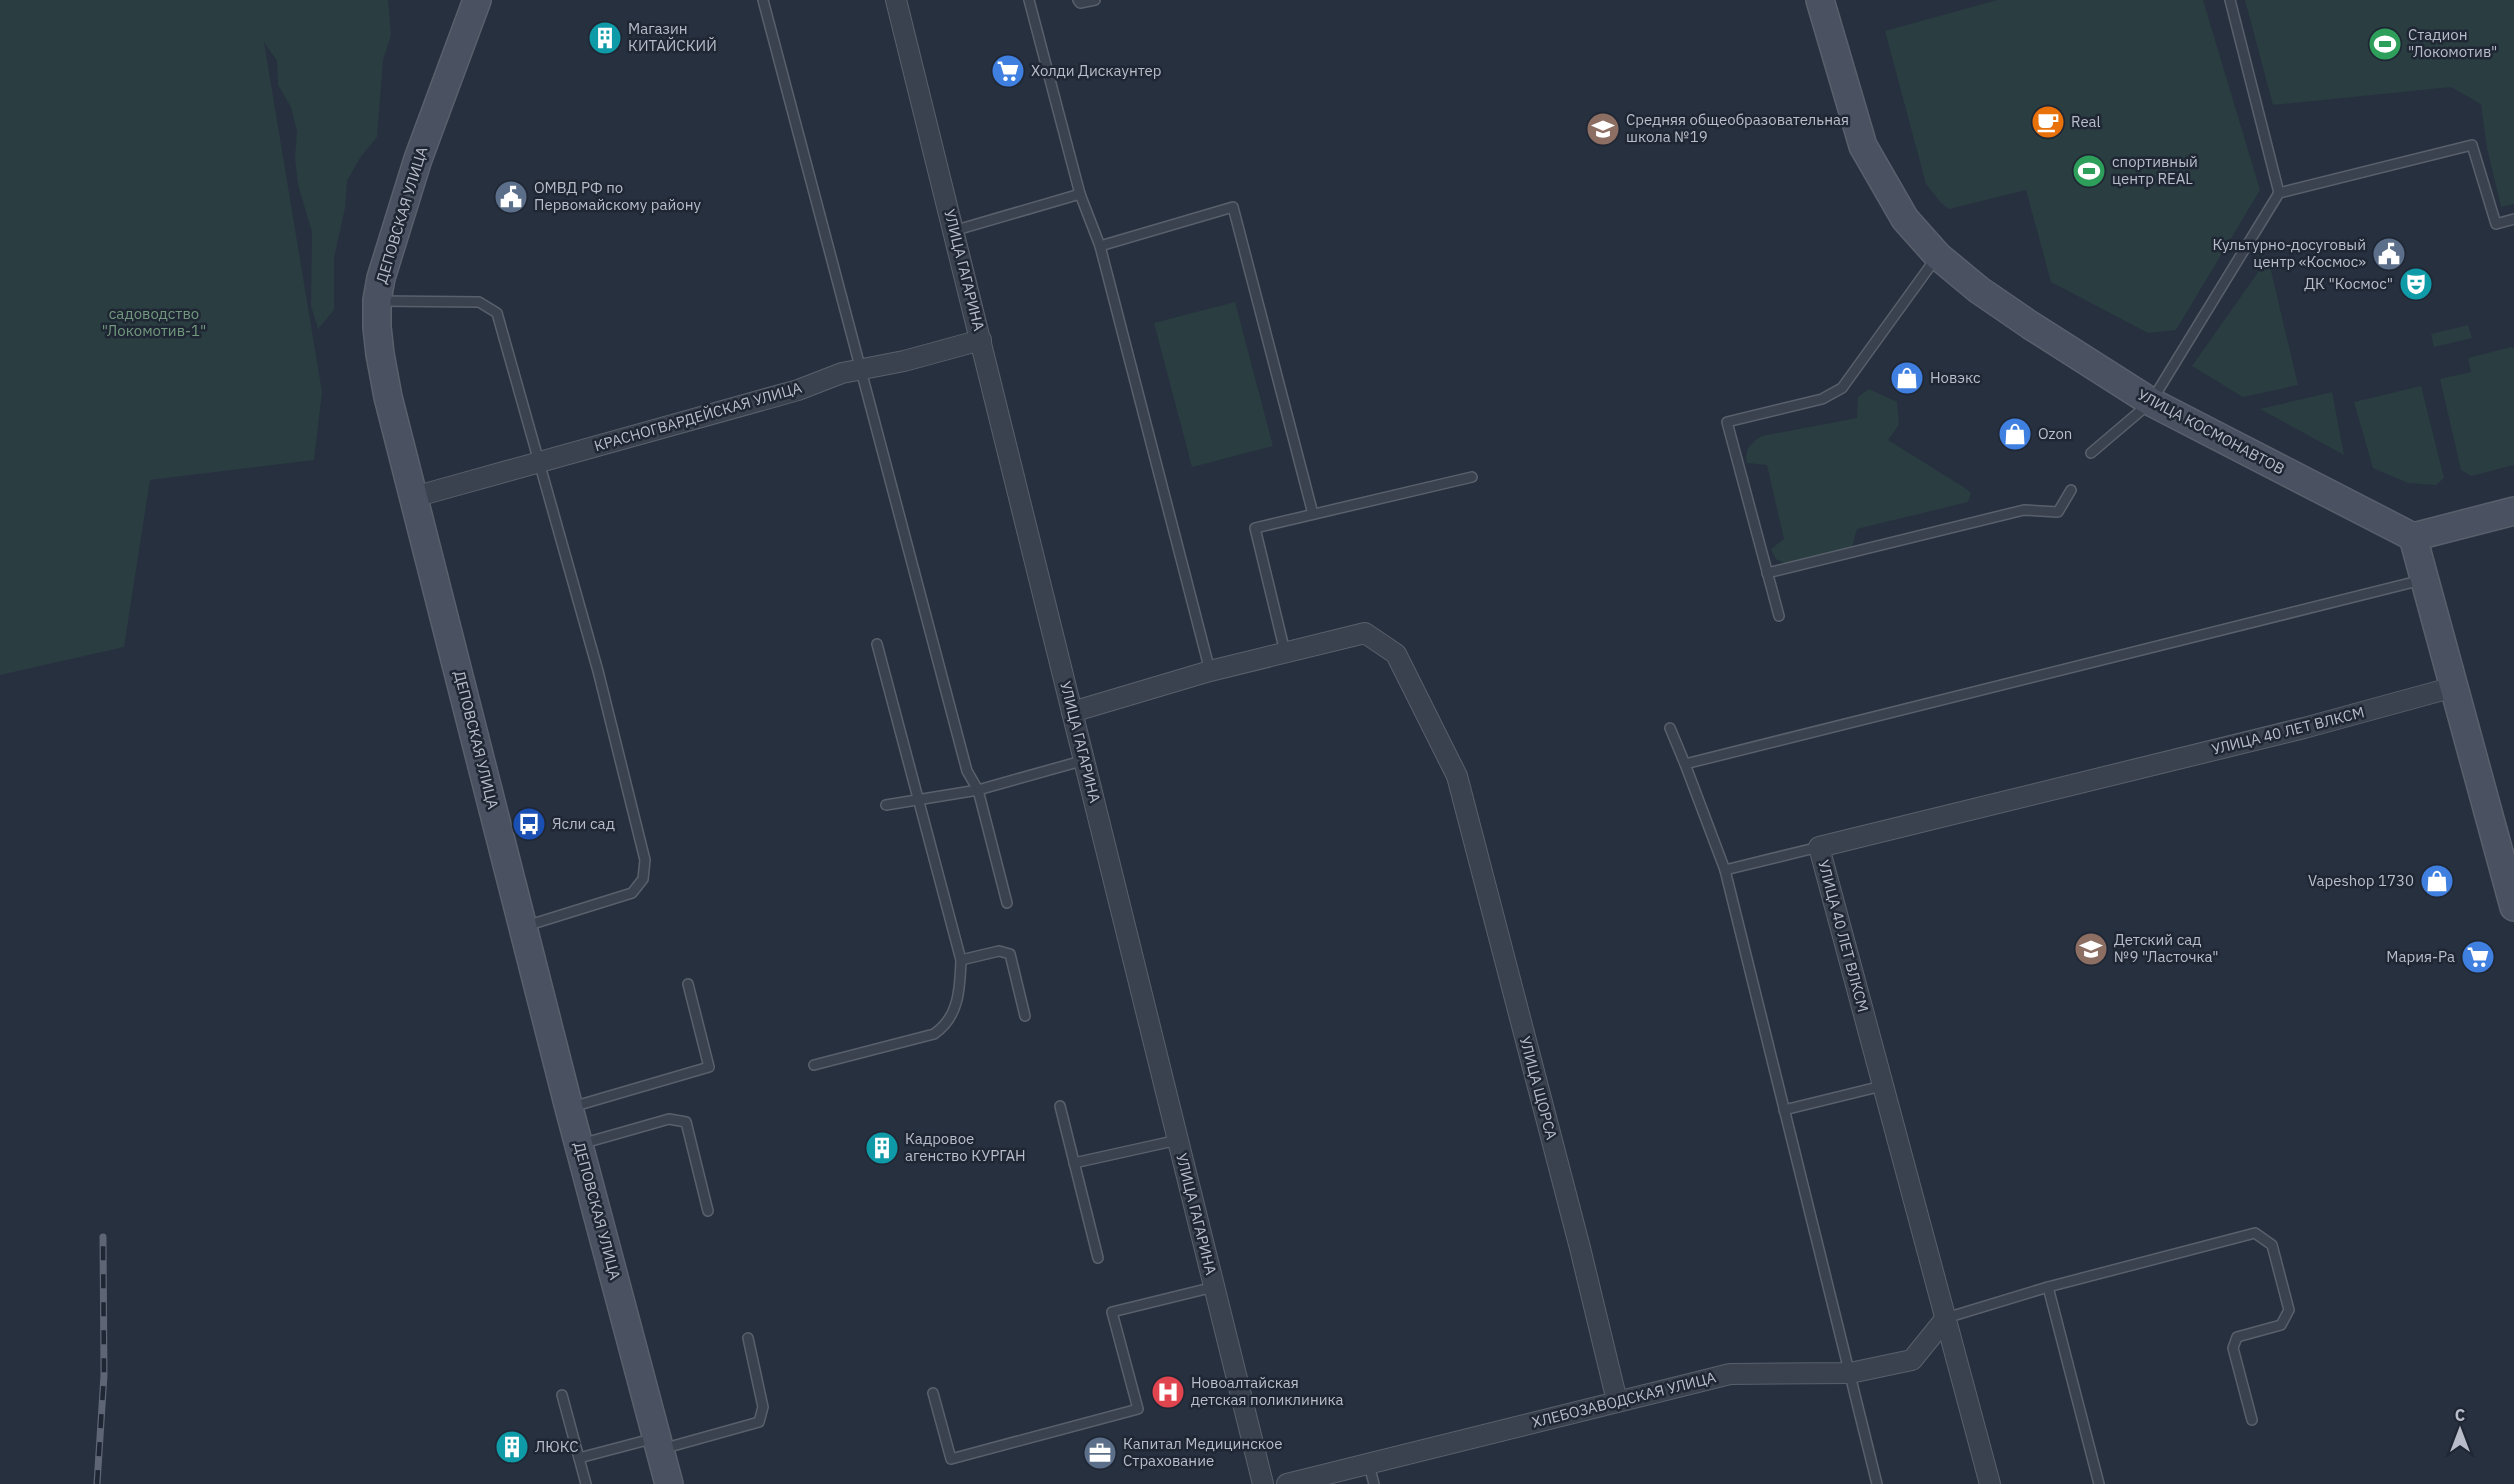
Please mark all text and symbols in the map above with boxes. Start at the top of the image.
place label: Магазин КИТАЙСКИЙ [628,19,717,55]
building icon: Магазин КИТАЙСКИЙ [587,20,623,56]
place label: Стадион "Локомотив" [2408,25,2497,61]
sports icon: Стадион "Локомотив" [2367,26,2403,62]
supermarket icon: Холди Дискаунтер [990,53,1026,89]
place label: Холди Дискаунтер [1031,61,1162,80]
cafe icon: Real [2030,104,2066,140]
place label: Средняя общеобразовательная школа №19 [1626,110,1849,146]
school or university icon: Средняя общеобразовательная школа №19 [1585,111,1621,147]
place label: Real [2071,112,2101,131]
street label: ДЕПОВСКАЯ УЛИЦА [372,144,431,286]
place label: спортивный центр REAL [2112,152,2198,188]
sports icon: спортивный центр REAL [2071,153,2107,189]
place label: ОМВД РФ по Первомайскому району [534,178,702,214]
public building icon: ОМВД РФ по Первомайскому району [493,179,529,215]
street label: УЛИЦА ГАГАРИНА [940,207,989,333]
place label: Культурно-досуговый центр «Космос» [2212,235,2366,271]
public building icon: Культурно-досуговый центр «Космос» [2371,236,2407,272]
theatre icon: ДК "Космос" [2398,266,2434,302]
place label: ДК "Космос" [2304,274,2393,293]
park label: садоводство "Локомотив-1" [102,304,206,340]
shop icon: Новэкс [1889,360,1925,396]
place label: Новэкс [1930,368,1981,387]
street label: КРАСНОГВАРДЕЙСКАЯ УЛИЦА [592,378,804,455]
street label: УЛИЦА КОСМОНАВТОВ [2134,385,2288,478]
shop icon: Ozon [1997,416,2033,452]
place label: Ozon [2038,424,2072,443]
street label: ДЕПОВСКАЯ УЛИЦА [450,669,503,811]
street label: УЛИЦА ГАГАРИНА [1056,679,1105,805]
street label: УЛИЦА 40 ЛЕТ ВЛКСМ [2210,702,2366,759]
bus stop icon: Ясли сад [511,806,547,842]
place label: Ясли сад [552,814,615,833]
street label: УЛИЦА 40 ЛЕТ ВЛКСМ [1814,858,1873,1014]
shop icon: Vapeshop 1730 [2419,863,2455,899]
place label: Vapeshop 1730 [2308,871,2414,890]
place label: Детский сад №9 "Ласточка" [2114,930,2219,966]
school or university icon: Детский сад №9 "Ласточка" [2073,931,2109,967]
supermarket icon: Мария-Ра [2460,939,2496,975]
place label: Мария-Ра [2386,947,2455,966]
street label: УЛИЦА ЩОРСА [1516,1034,1562,1142]
place label: Кадровое агенство КУРГАН [905,1129,1026,1165]
building icon: Кадровое агенство КУРГАН [864,1130,900,1166]
street label: ДЕПОВСКАЯ УЛИЦА [570,1140,625,1282]
street label: УЛИЦА ГАГАРИНА [1172,1151,1221,1277]
street label: ХЛЕБОЗАВОДСКАЯ УЛИЦА [1530,1367,1718,1432]
place label: Новоалтайская детская поликлиника [1191,1373,1344,1409]
hospital icon: Новоалтайская детская поликлиника [1150,1374,1186,1410]
north arrow [2430,1400,2490,1460]
text: С [2455,1405,2465,1425]
building icon: ЛЮКС [494,1429,530,1465]
place label: Капитал Медицинское Страхование [1123,1434,1282,1470]
office icon: Капитал Медицинское Страхование [1082,1435,1118,1471]
place label: ЛЮКС [535,1437,579,1456]

